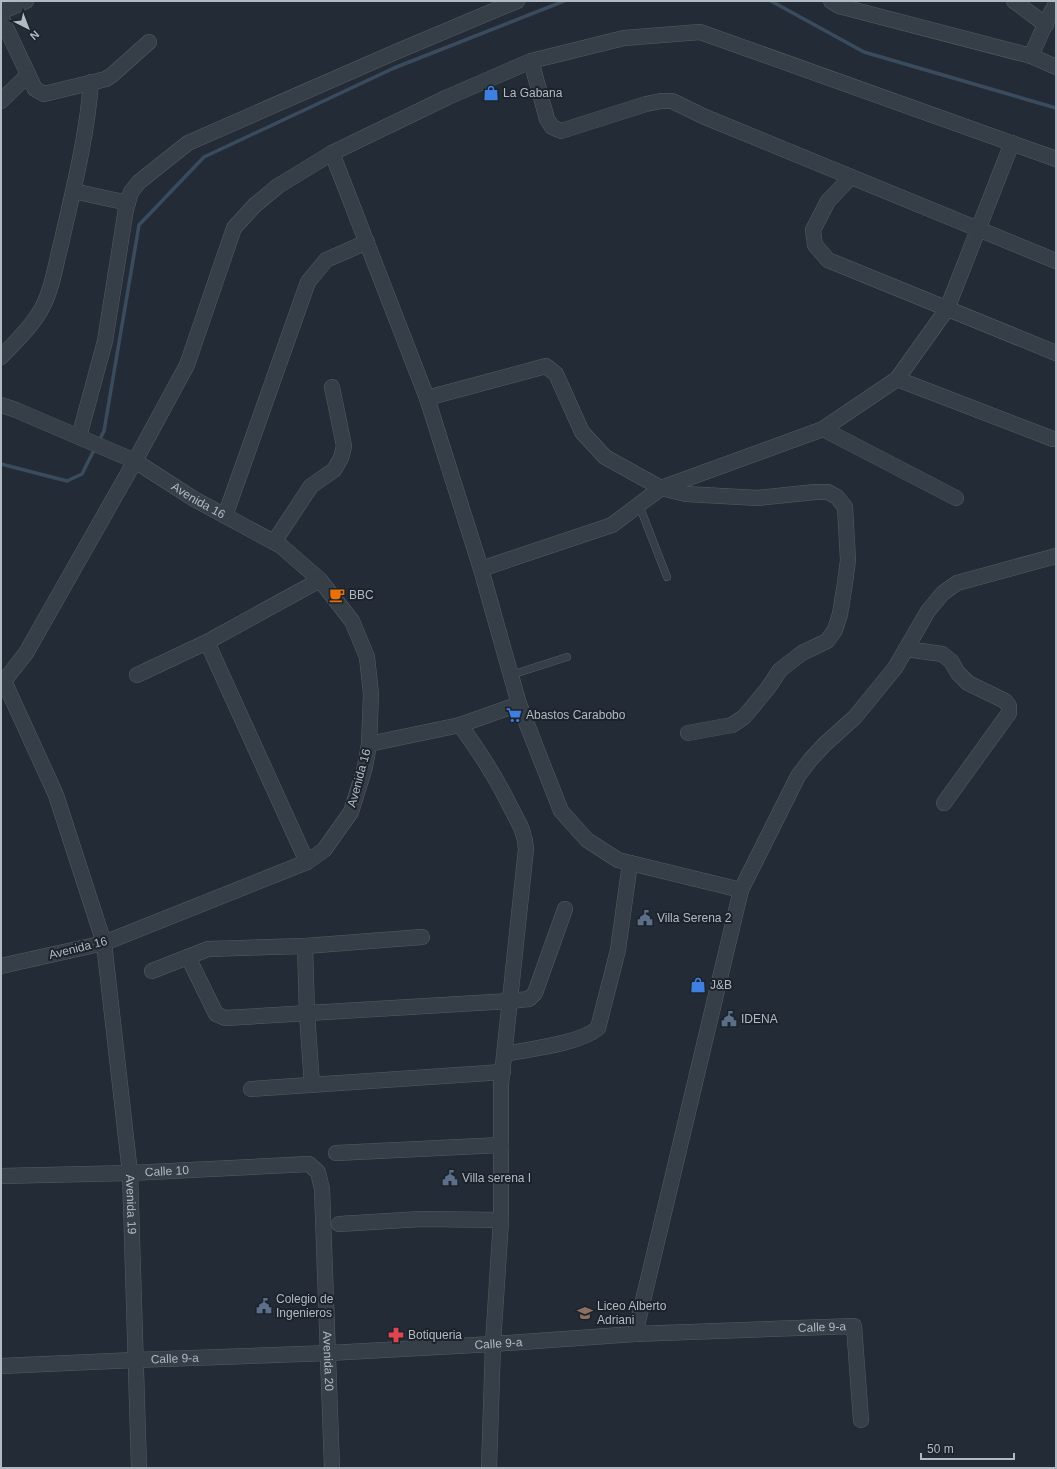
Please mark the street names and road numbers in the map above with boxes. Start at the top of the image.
street label: Avenida 16 [169,479,228,522]
street label: Avenida 16 [344,747,374,809]
street label: Avenida 16 [47,934,109,962]
street label: Calle 10 [145,1163,190,1179]
street label: Avenida 19 [123,1174,139,1235]
street label: Calle 9-a [798,1319,847,1335]
street label: Avenida 20 [320,1331,336,1392]
street label: Calle 9-a [474,1335,523,1352]
street label: Calle 9-a [151,1351,199,1366]

